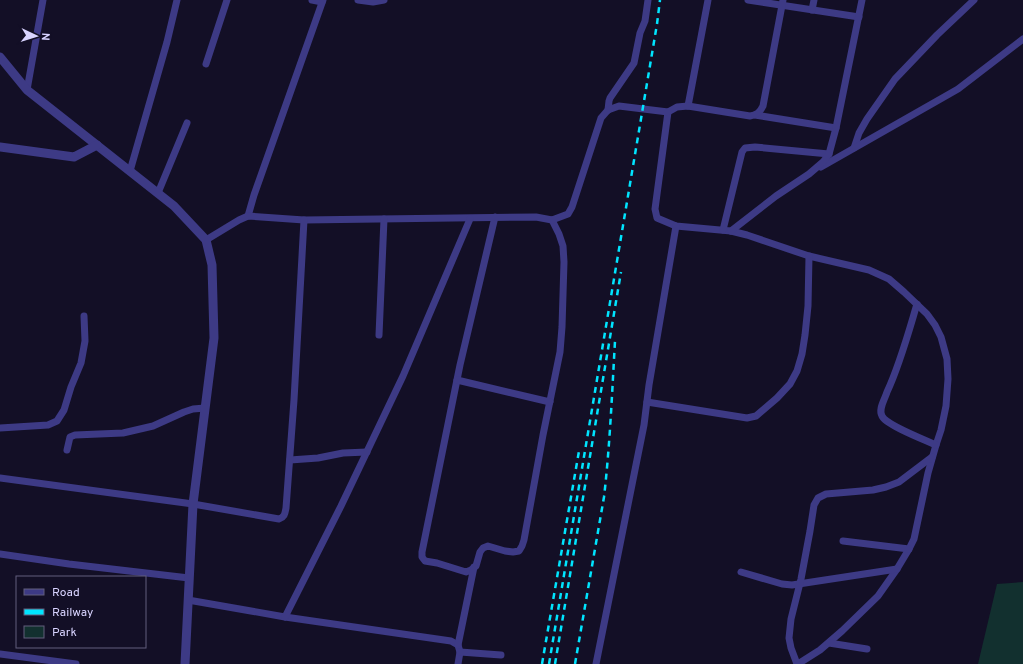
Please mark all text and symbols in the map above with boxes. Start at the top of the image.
north arrow [16,16,56,56]
text: N [38,32,52,41]
legend [16,576,146,648]
text: Road [52,585,80,601]
text: Railway [52,605,93,621]
text: Park [52,625,77,641]

